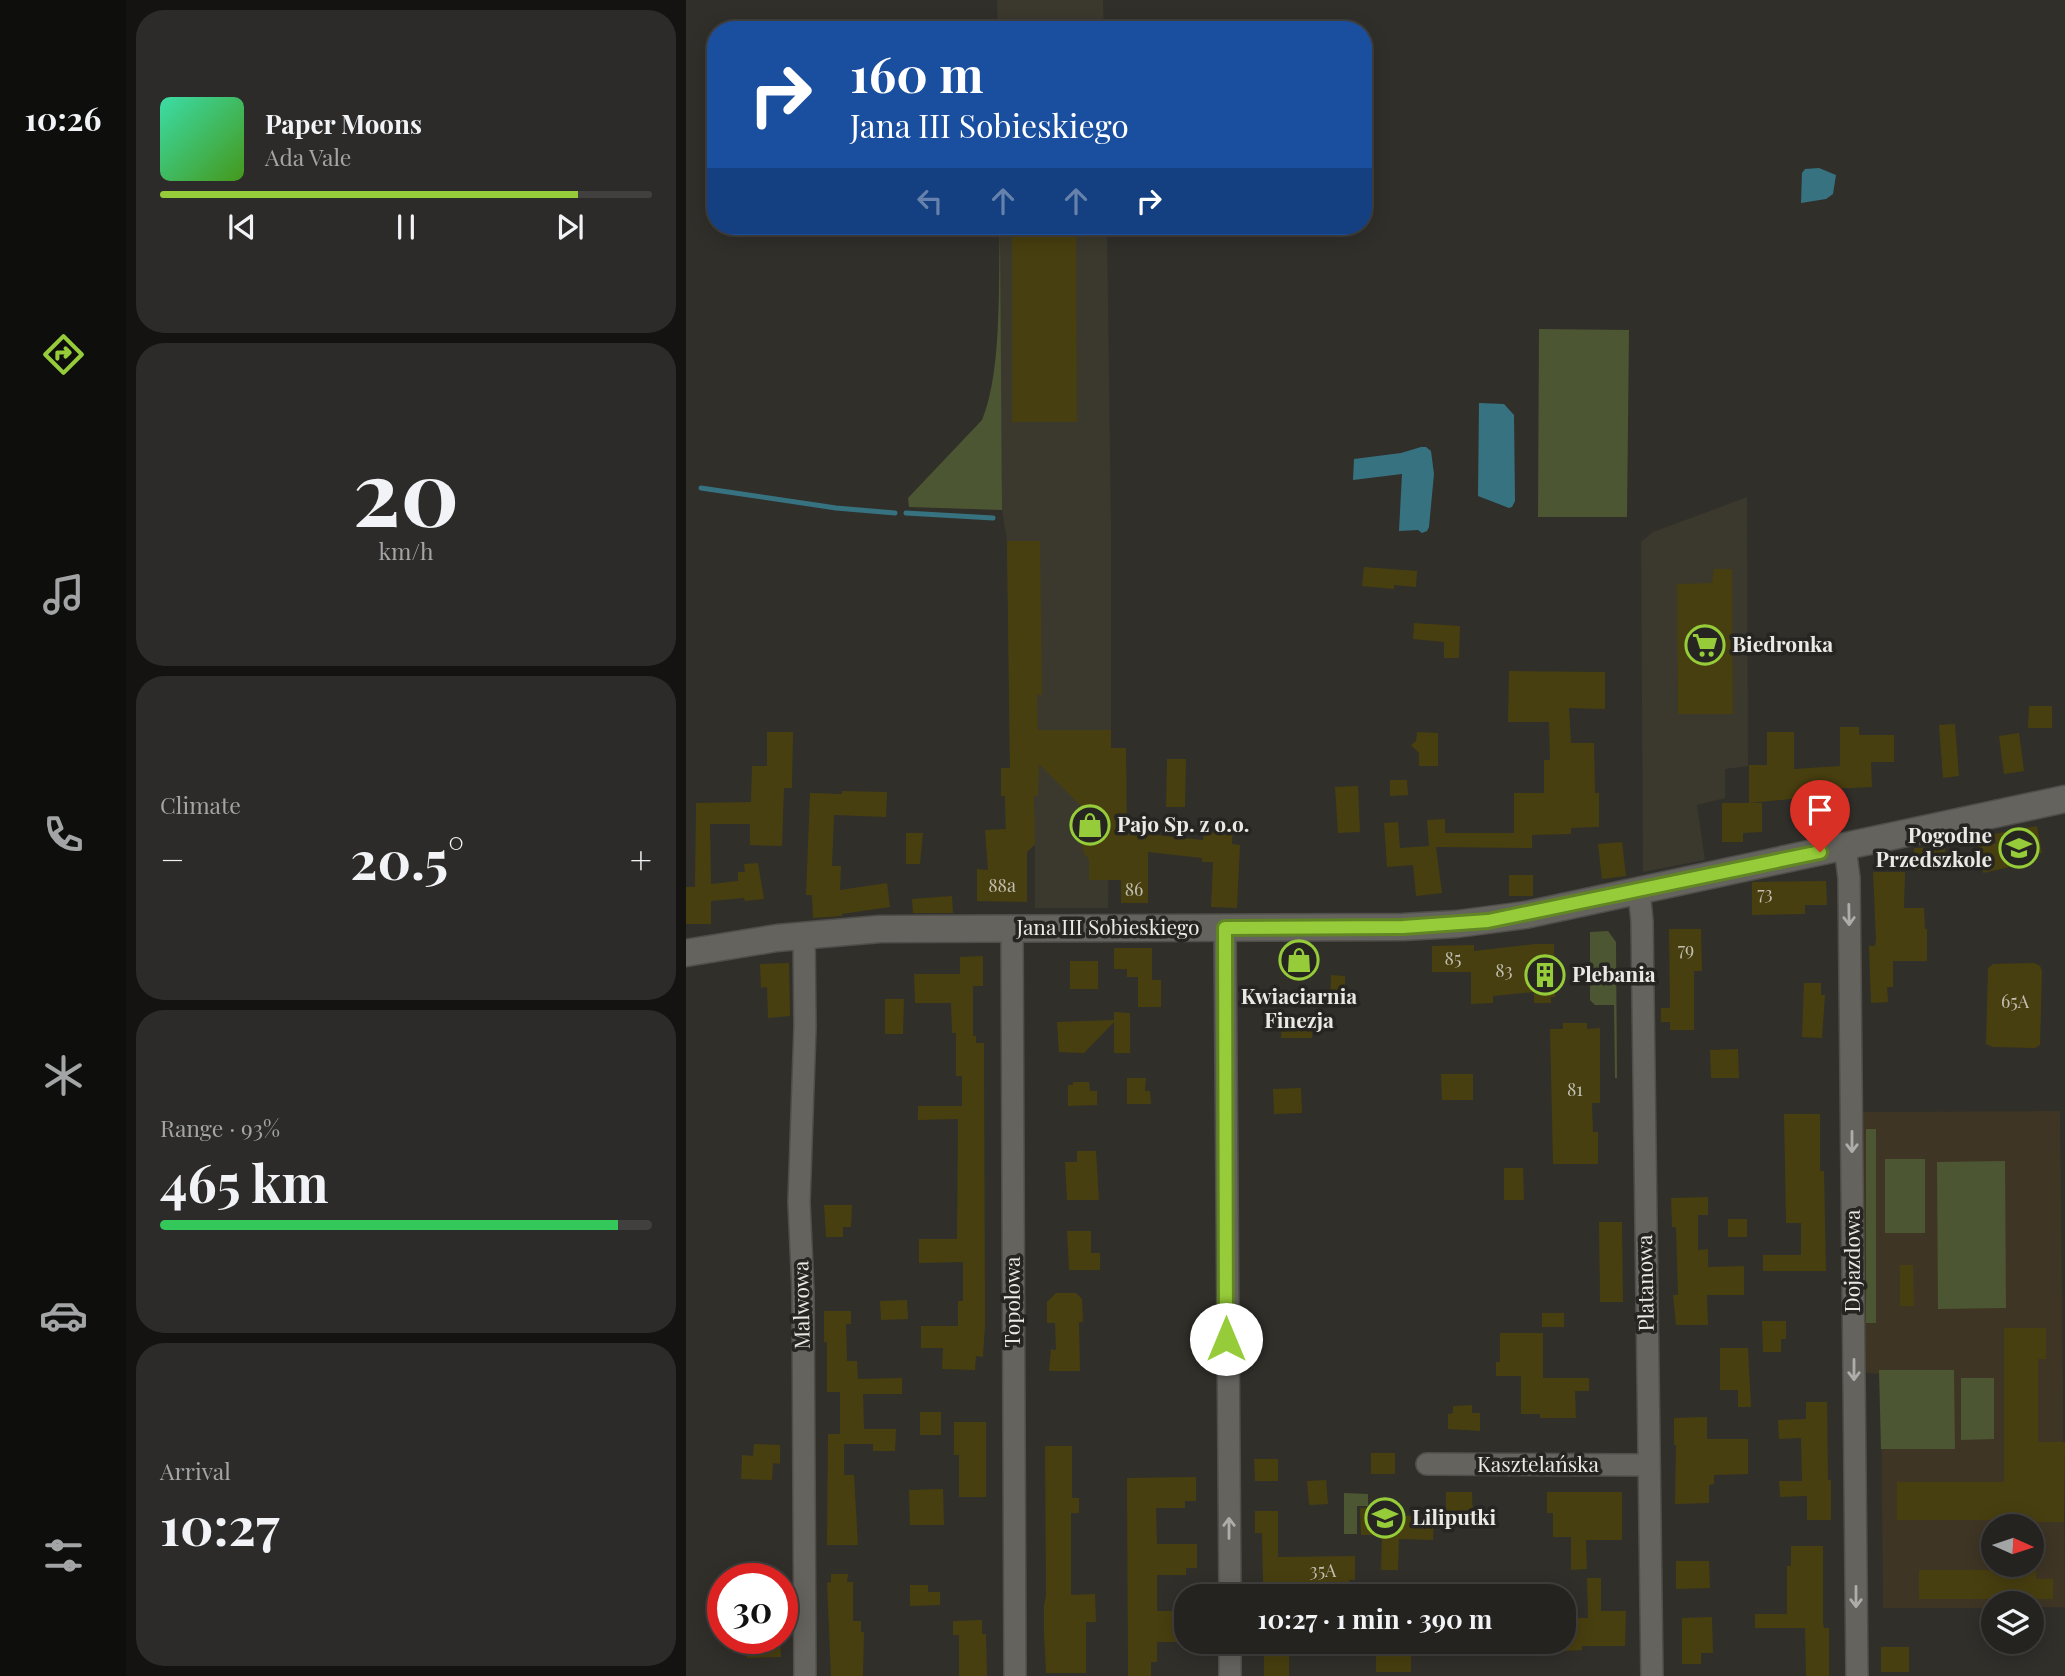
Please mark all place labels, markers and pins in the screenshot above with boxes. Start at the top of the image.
supermarket icon: Biedronka [1684,624,1726,666]
place label: Biedronka [1732,629,1833,657]
pin [1790,780,1850,852]
shop icon: Pajo Sp. z o.o. [1069,804,1111,846]
place label: Pajo Sp. z o.o. [1117,809,1249,837]
place label: Pogodne Przedszkole [1876,820,1992,872]
school or university icon: Pogodne Przedszkole [1998,827,2040,869]
shop icon: Kwiaciarnia Finezja [1278,939,1320,981]
building icon: Plebania [1524,954,1566,996]
place label: Plebania [1572,959,1656,987]
place label: Kwiaciarnia Finezja [1241,981,1357,1033]
school or university icon: Liliputki [1364,1497,1406,1539]
place label: Liliputki [1412,1502,1497,1530]

